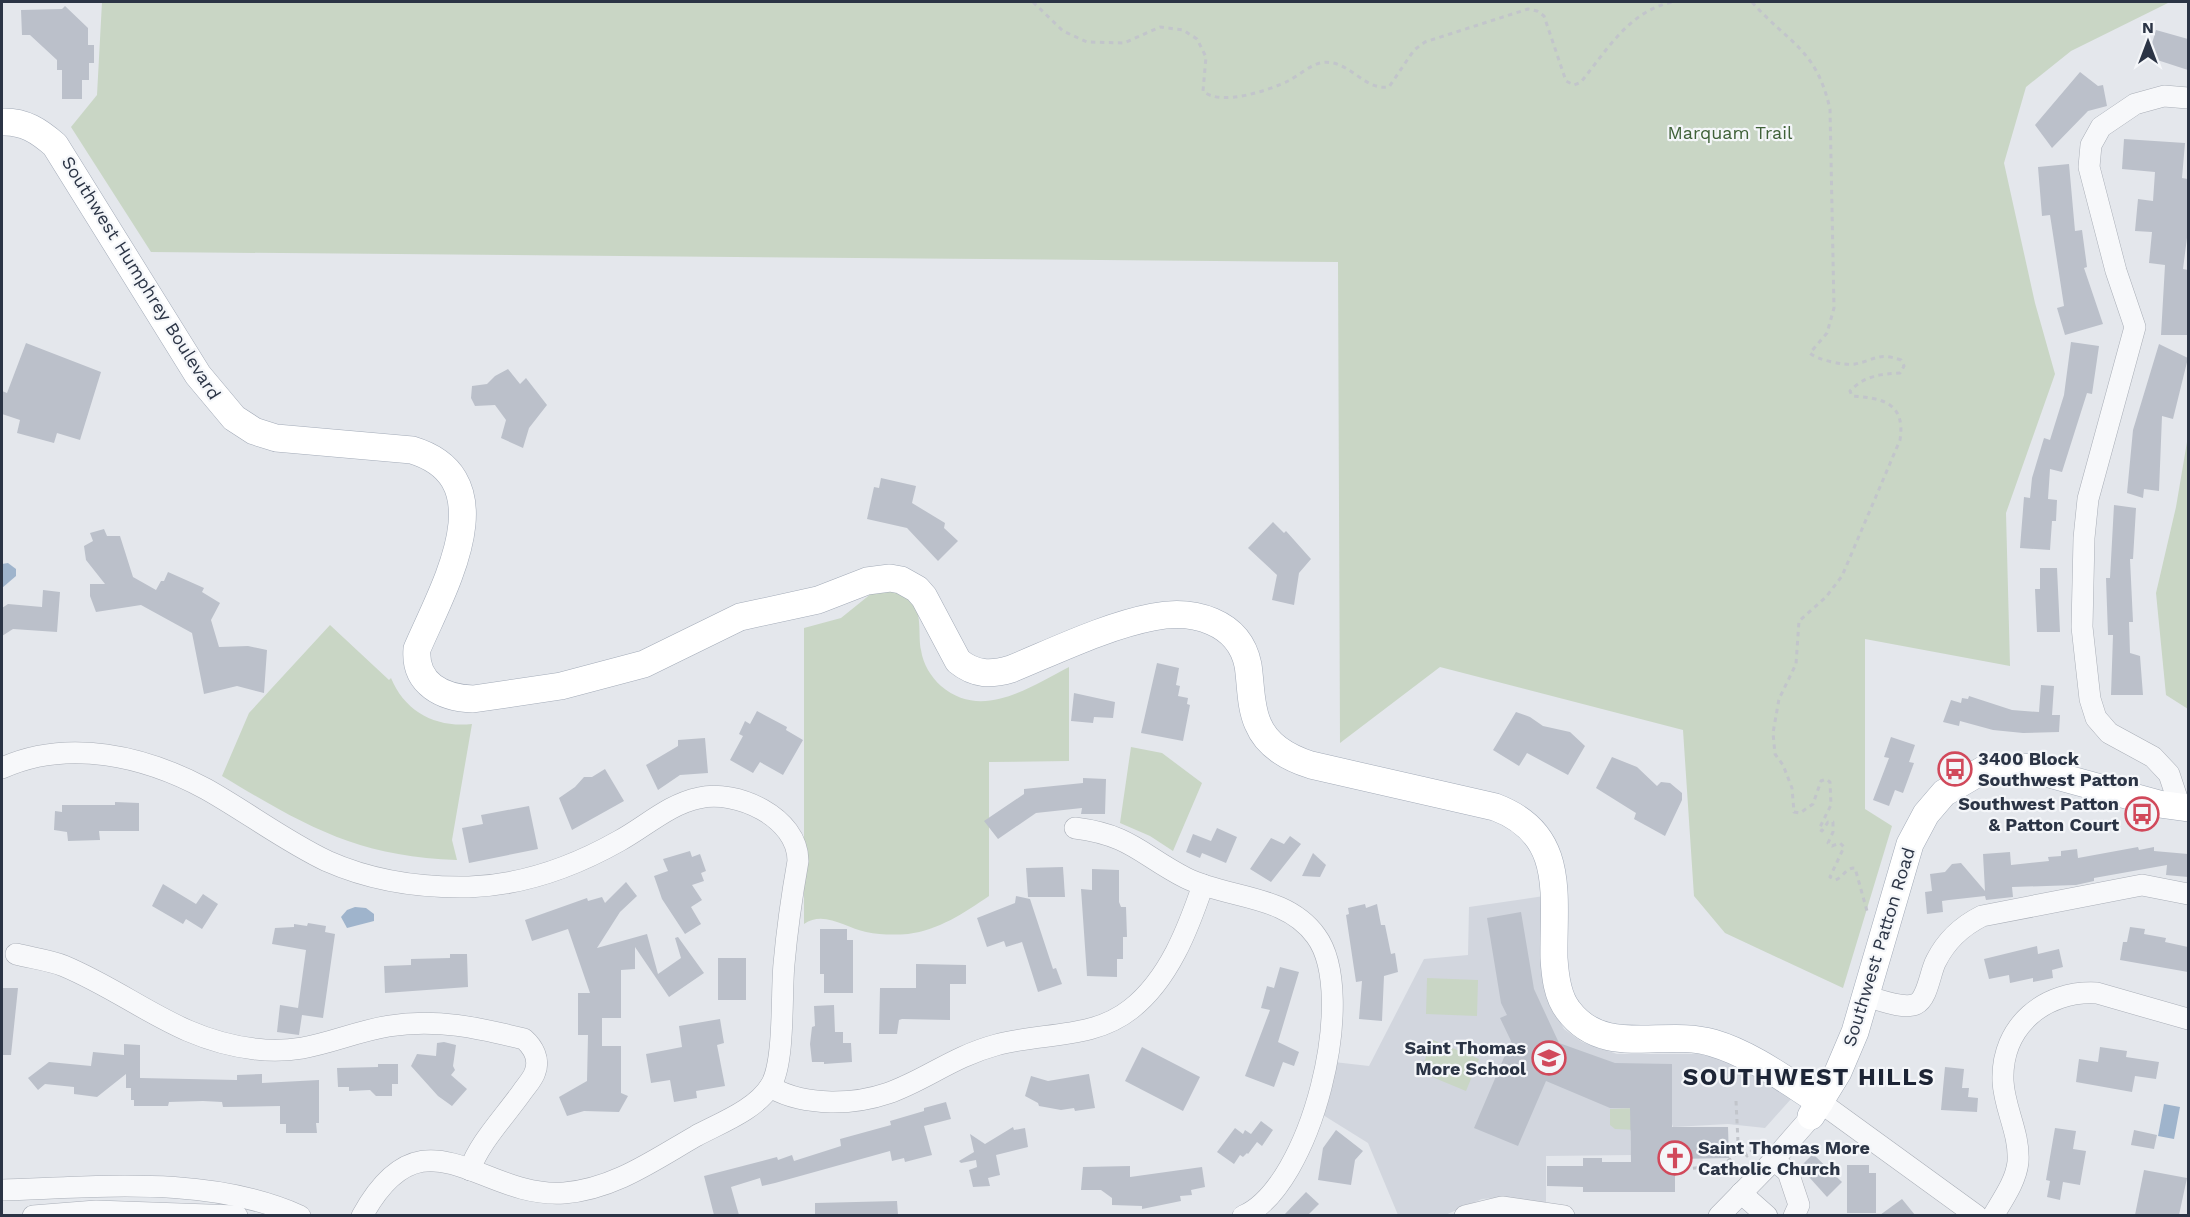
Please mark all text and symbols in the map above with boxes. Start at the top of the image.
north arrow [2118,12,2178,72]
text: N [2142,18,2154,37]
park label: Marquam Trail [1667,122,1793,143]
street label: Southwest Humphrey Boulevard [58,152,225,403]
place label: 3400 Block Southwest Patton [1978,748,2139,790]
bus stop icon: 3400 Block Southwest Patton [1937,751,1973,787]
place label: Southwest Patton & Patton Court [1958,793,2119,835]
bus stop icon: Southwest Patton & Patton Court [2124,796,2160,832]
street label: Southwest Patton Road [1838,845,1919,1049]
place label: Saint Thomas More School [1404,1037,1526,1079]
school or university icon: Saint Thomas More School [1531,1040,1567,1076]
district label: SOUTHWEST HILLS [1683,1063,1935,1091]
place label: Saint Thomas More Catholic Church [1698,1137,1870,1179]
church icon: Saint Thomas More Catholic Church [1657,1140,1693,1176]

